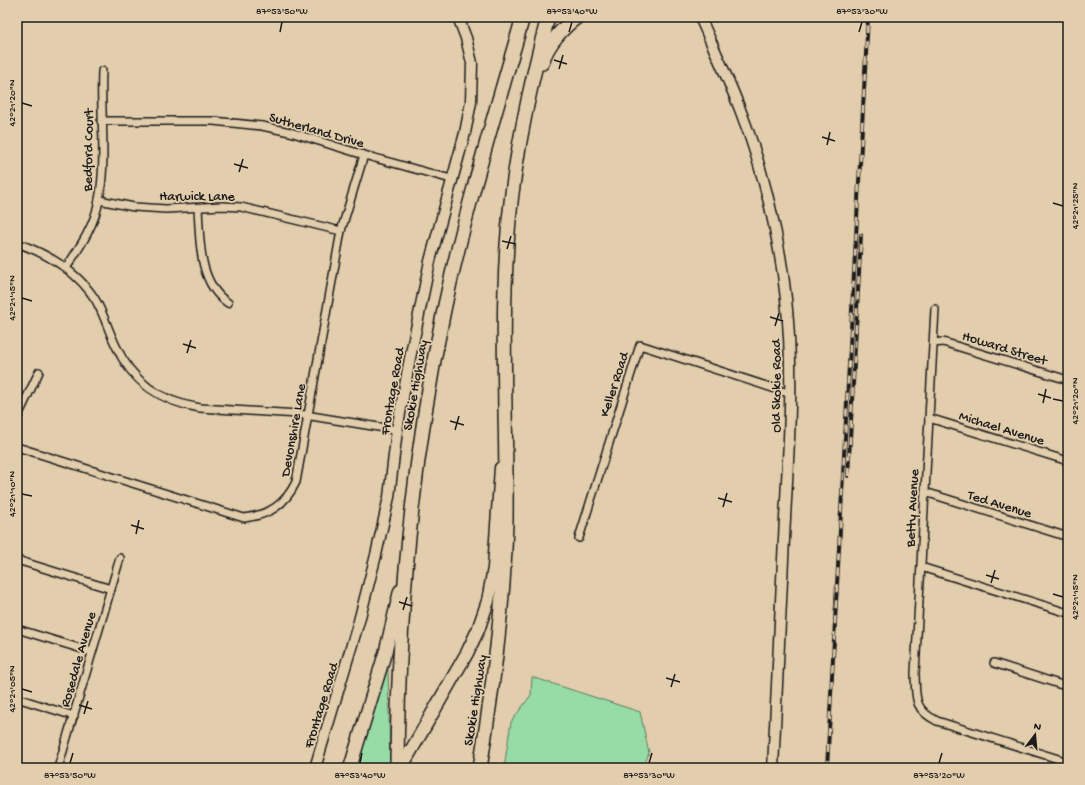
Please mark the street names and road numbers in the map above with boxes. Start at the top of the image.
street label: Bedford Court [80,107,99,193]
street label: Sutherland Drive [267,110,367,153]
street label: Harwick Lane [159,189,236,206]
street label: Howard Street [960,328,1050,371]
street label: Old Skokie Road [769,337,786,433]
street label: Skokie Highway [400,339,433,432]
street label: Frontage Road [377,345,410,438]
street label: Keller Road [597,348,634,419]
street label: Devonshire Lane [278,382,311,479]
street label: Michael Avenue [956,408,1047,451]
street label: Betty Avenue [903,468,924,549]
street label: Ted Avenue [964,487,1034,523]
street label: Rosedale Avenue [58,609,101,709]
street label: Skokie Highway [461,654,492,747]
street label: Frontage Road [301,659,344,752]

